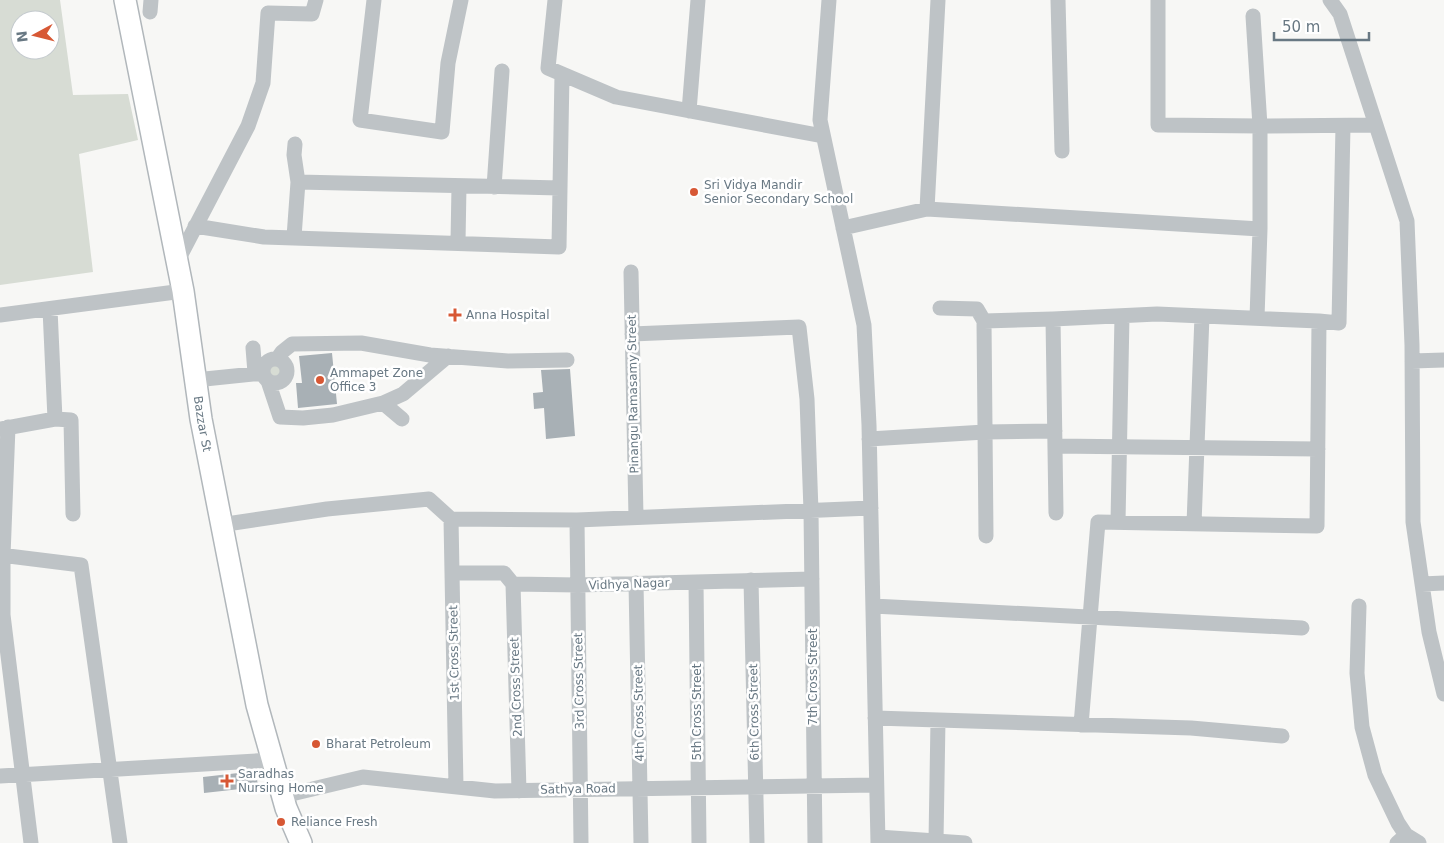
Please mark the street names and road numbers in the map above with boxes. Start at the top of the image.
street label: Pinangu Ramasamy Street [625,314,641,474]
street label: Bazzar St [191,395,214,453]
street label: Vidhya Nagar [588,576,670,592]
street label: 1st Cross Street [446,605,462,701]
street label: 7th Cross Street [806,628,820,725]
street label: 3rd Cross Street [571,632,587,730]
street label: 2nd Cross Street [507,637,525,737]
street label: 5th Cross Street [690,663,704,760]
street label: 6th Cross Street [746,663,762,761]
street label: 4th Cross Street [631,664,647,762]
street label: Sathya Road [540,781,616,797]

